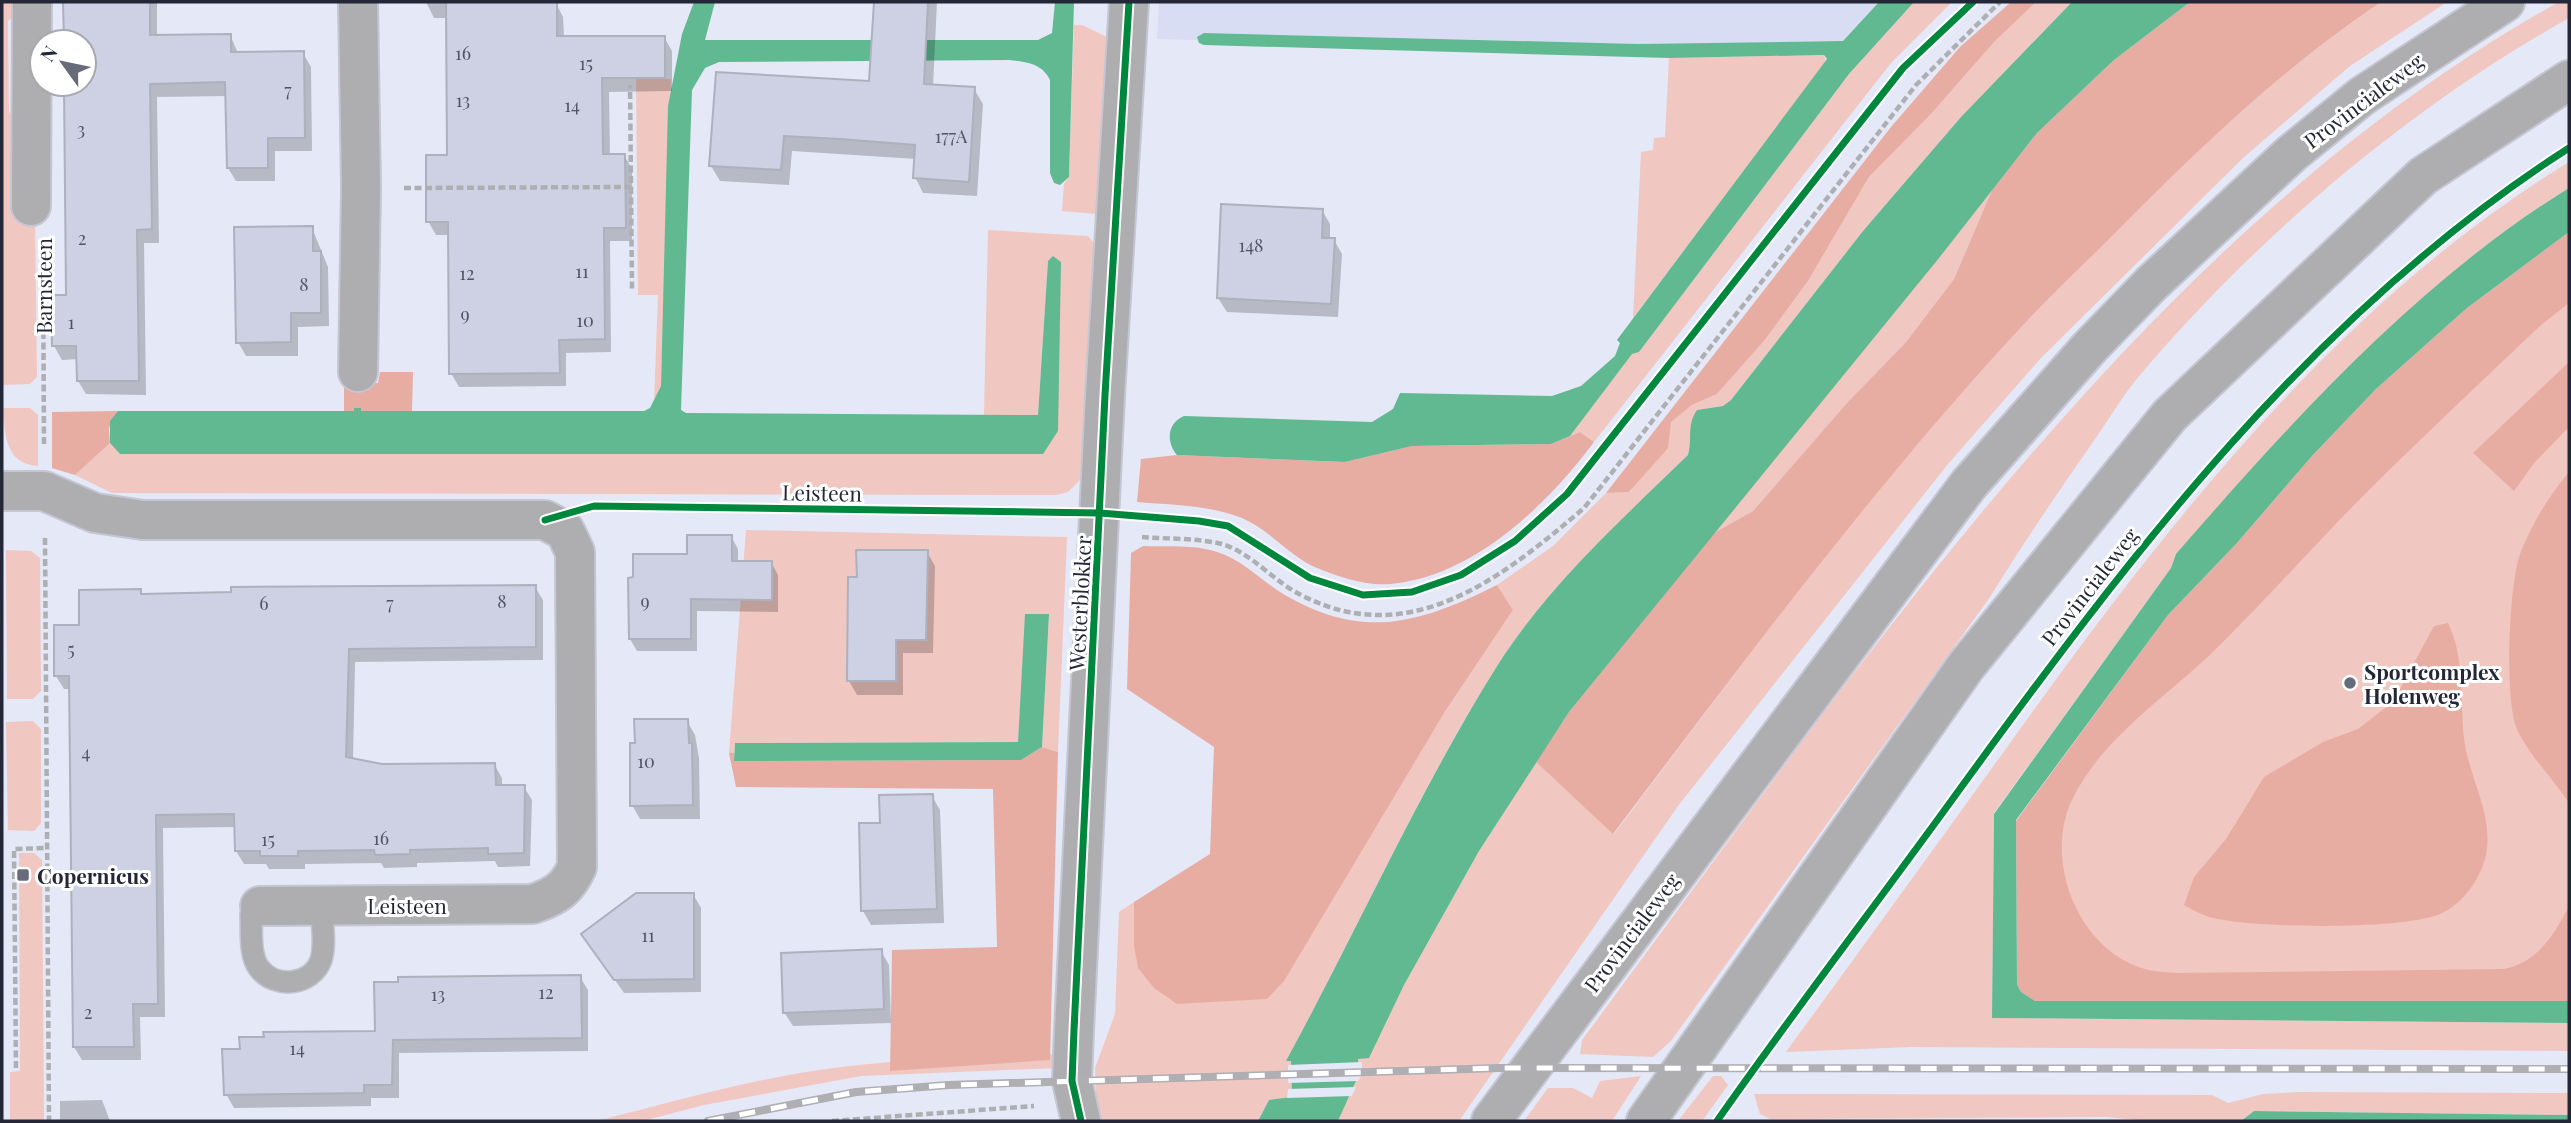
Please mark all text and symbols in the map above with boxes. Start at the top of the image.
north arrow [28,28,98,98]
text: N [33,40,63,66]
house number: 16 [455,41,471,65]
street label: Provincialeweg [2298,46,2428,154]
house number: 15 [579,51,593,75]
house number: 7 [284,78,292,102]
house number: 13 [456,88,470,112]
house number: 14 [564,93,580,117]
house number: 3 [77,117,85,141]
house number: 177A [935,124,968,148]
house number: 2 [78,226,86,250]
house number: 148 [1239,233,1263,257]
street label: Barnsteen [29,238,57,334]
house number: 11 [575,259,589,283]
house number: 12 [459,261,475,285]
house number: 8 [299,272,309,296]
house number: 9 [460,302,470,326]
house number: 10 [576,308,594,332]
house number: 1 [68,310,75,334]
street label: Leisteen [782,477,863,507]
street label: Provincialeweg [2034,521,2144,651]
street label: Westerblokker [1061,534,1097,672]
house number: 8 [497,589,507,613]
house number: 9 [640,589,650,613]
house number: 6 [259,591,269,615]
house number: 7 [386,591,394,615]
house number: 5 [67,637,75,661]
place label: Sportcomplex Holenweg [2364,657,2500,709]
marker: Sportcomplex Holenweg [2342,675,2358,691]
house number: 4 [82,740,91,764]
house number: 10 [637,749,655,773]
house number: 16 [373,826,389,850]
house number: 15 [261,827,275,851]
place label: Copernicus [37,861,149,889]
marker: Copernicus [15,867,31,883]
street label: Provincialeweg [1577,867,1685,997]
street label: Leisteen [367,891,447,919]
house number: 11 [641,923,655,947]
house number: 12 [538,980,554,1004]
house number: 13 [431,982,445,1006]
house number: 2 [84,1000,92,1024]
house number: 14 [289,1036,305,1060]

